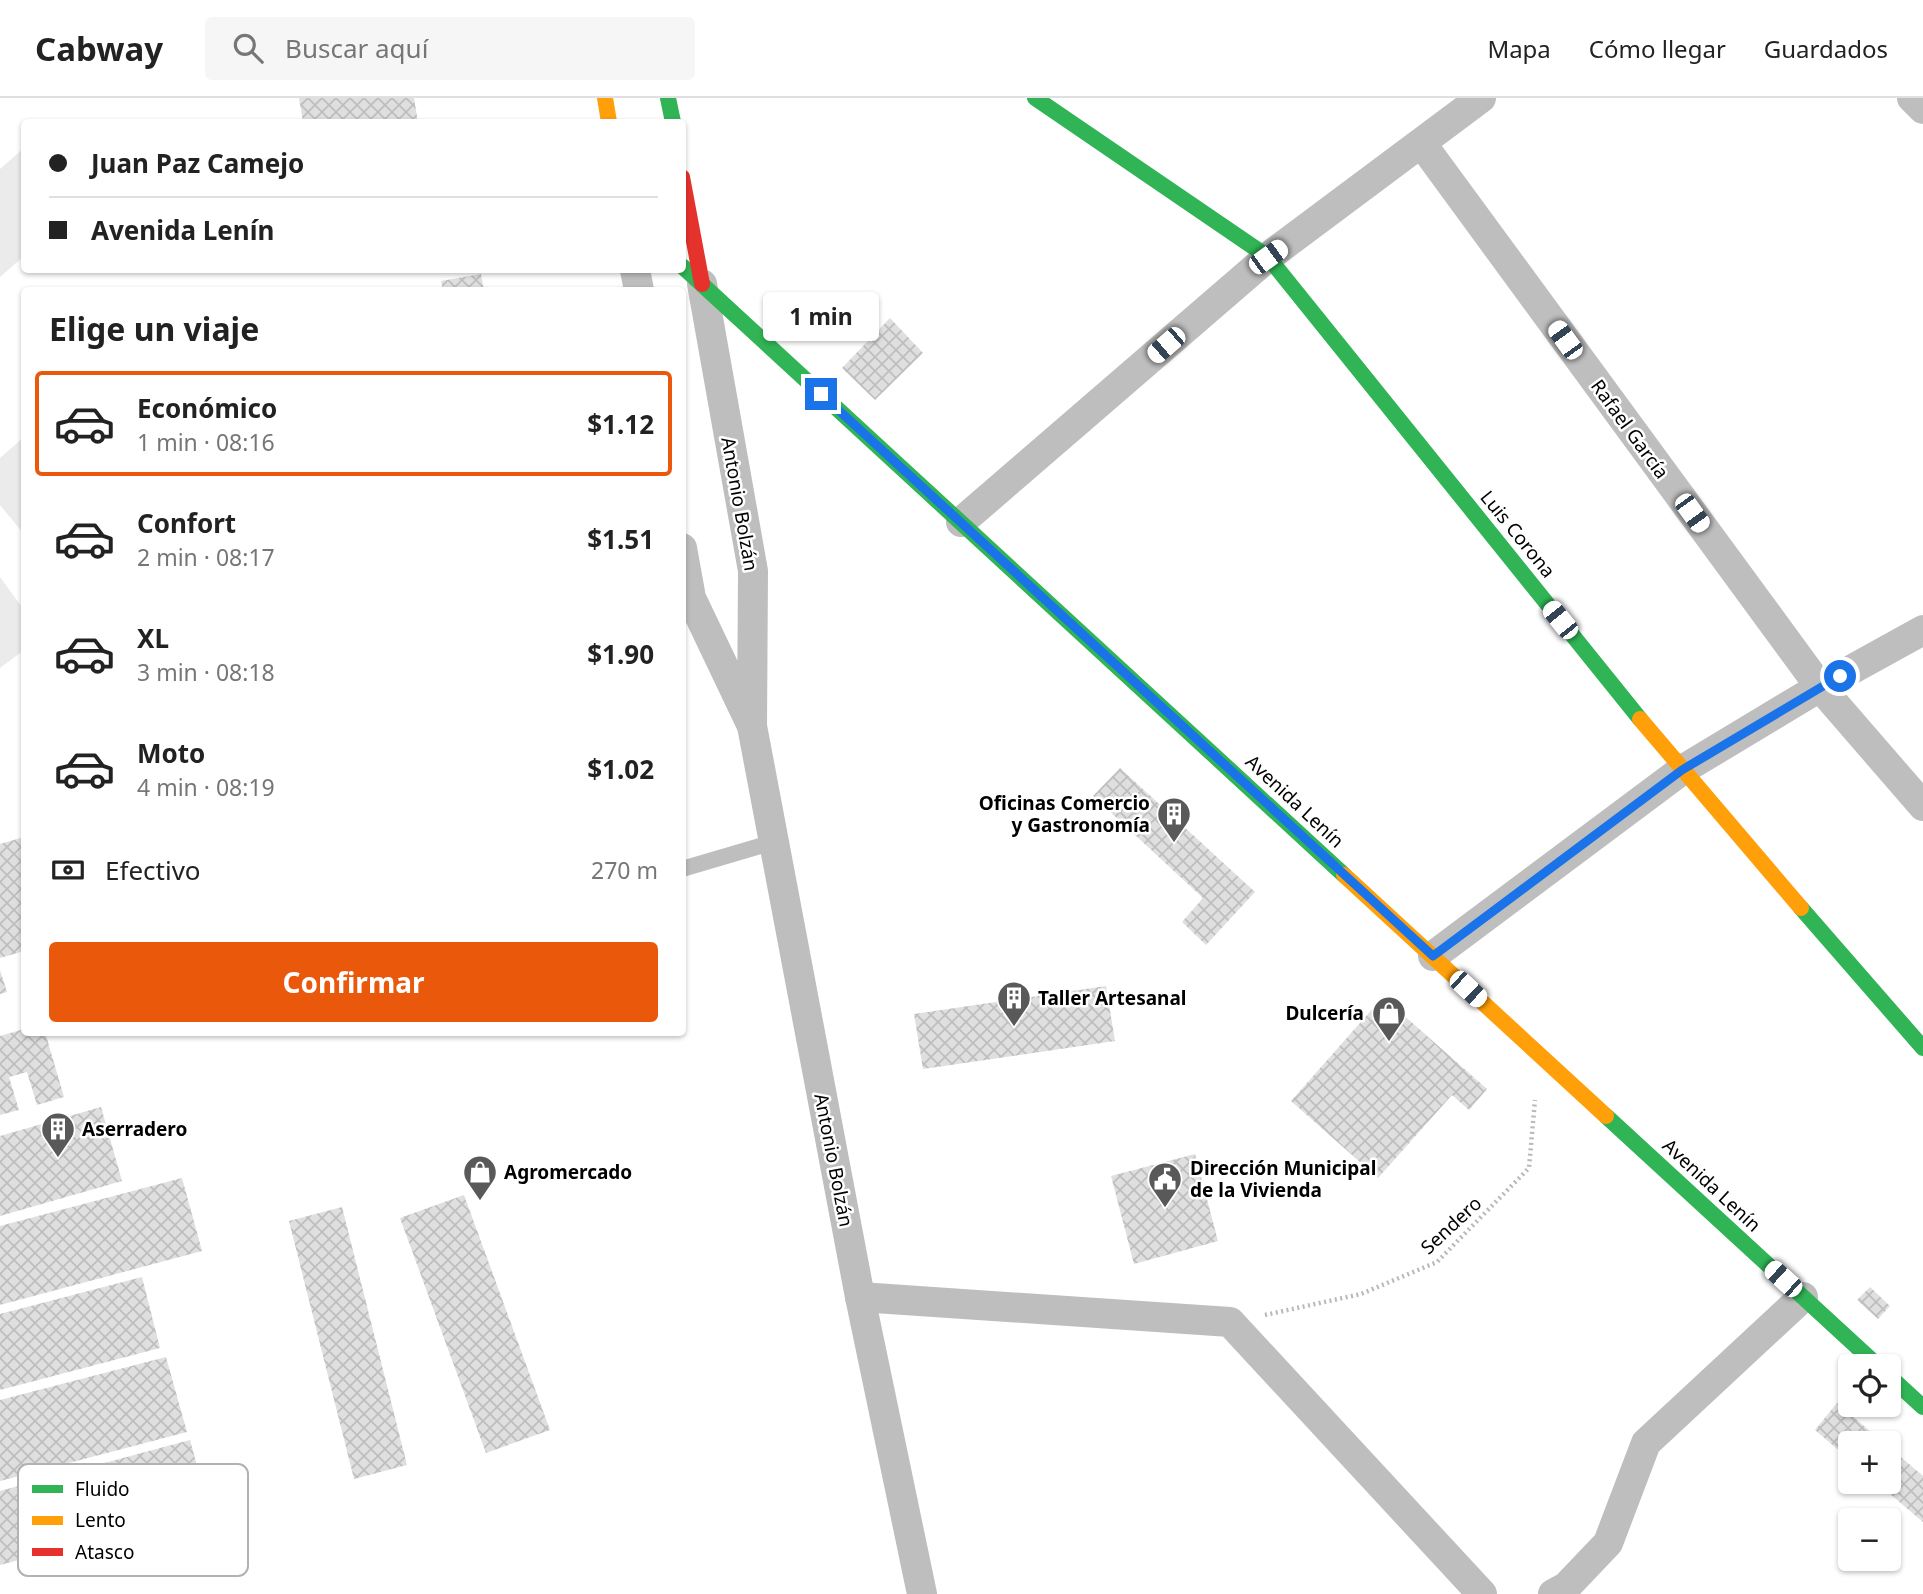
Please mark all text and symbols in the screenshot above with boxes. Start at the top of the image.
search box [205,17,695,80]
text: Cabway [35,26,163,71]
icon: search [229,29,267,67]
text: Buscar aquí [285,30,428,66]
text: Mapa [1487,32,1551,65]
text: Cómo llegar [1589,32,1726,65]
text: Guardados [1764,32,1888,65]
text: Juan Paz Camejo [91,145,304,181]
text: Avenida Lenín [91,212,274,248]
car [1245,236,1292,278]
callout: 1 min [763,292,879,342]
text: 1 min [789,300,853,332]
text: Elige un viaje [49,307,259,350]
car [1545,317,1586,363]
car [1144,323,1189,367]
street label: Rafael García [1585,374,1675,484]
route end [805,378,837,410]
text: Económico [137,390,277,426]
icon: car [53,392,116,455]
text: $1.12 [587,406,654,442]
text: 1 min · 08:16 [137,426,275,458]
street label: Antonio Bolzán [715,435,765,573]
street label: Luis Corona [1475,485,1561,583]
car [1672,490,1713,536]
text: Confort [137,505,236,541]
icon: car [53,507,116,570]
text: $1.51 [587,521,654,557]
text: 2 min · 08:17 [137,541,275,573]
car [1539,597,1582,643]
text: XL [137,620,169,656]
icon: car [53,622,116,685]
text: $1.90 [587,636,654,672]
text: 3 min · 08:18 [137,656,275,688]
route start [1824,660,1856,692]
text: Moto [137,735,205,771]
icon: car [53,737,116,800]
street label: Avenida Lenín [1240,749,1350,853]
text: $1.02 [587,751,654,787]
text: 4 min · 08:19 [137,771,275,803]
place label: Oficinas Comercio y Gastronomía [979,790,1150,838]
building icon: Oficinas Comercio y Gastronomía [1155,795,1193,844]
icon: cash [49,851,87,889]
text: Efectivo [105,852,201,888]
text: 270 m [591,854,658,886]
button: Confirmar [49,942,658,1022]
car [1446,967,1491,1011]
building icon: Taller Artesanal [995,979,1033,1028]
place label: Taller Artesanal [1038,985,1186,1011]
shop icon: Dulcería [1370,994,1408,1043]
place label: Dulcería [1285,1000,1364,1026]
street label: Antonio Bolzán [808,1091,860,1229]
building icon: Aserradero [39,1110,77,1159]
place label: Aserradero [82,1116,187,1142]
street label: Avenida Lenín [1657,1133,1767,1237]
shop icon: Agromercado [461,1153,499,1202]
place label: Dirección Municipal de la Vivienda [1190,1155,1376,1203]
place label: Agromercado [504,1159,632,1185]
public building icon: Dirección Municipal de la Vivienda [1146,1160,1184,1209]
street label: Sendero [1415,1190,1487,1260]
car [1761,1257,1806,1301]
map controls [1838,1354,1901,1571]
button: locate [1838,1354,1901,1417]
button: + [1838,1431,1901,1494]
legend [18,1464,248,1576]
text: Fluido [75,1476,130,1502]
text: Lento [75,1507,126,1533]
button: − [1838,1508,1901,1571]
text: Atasco [75,1539,134,1565]

